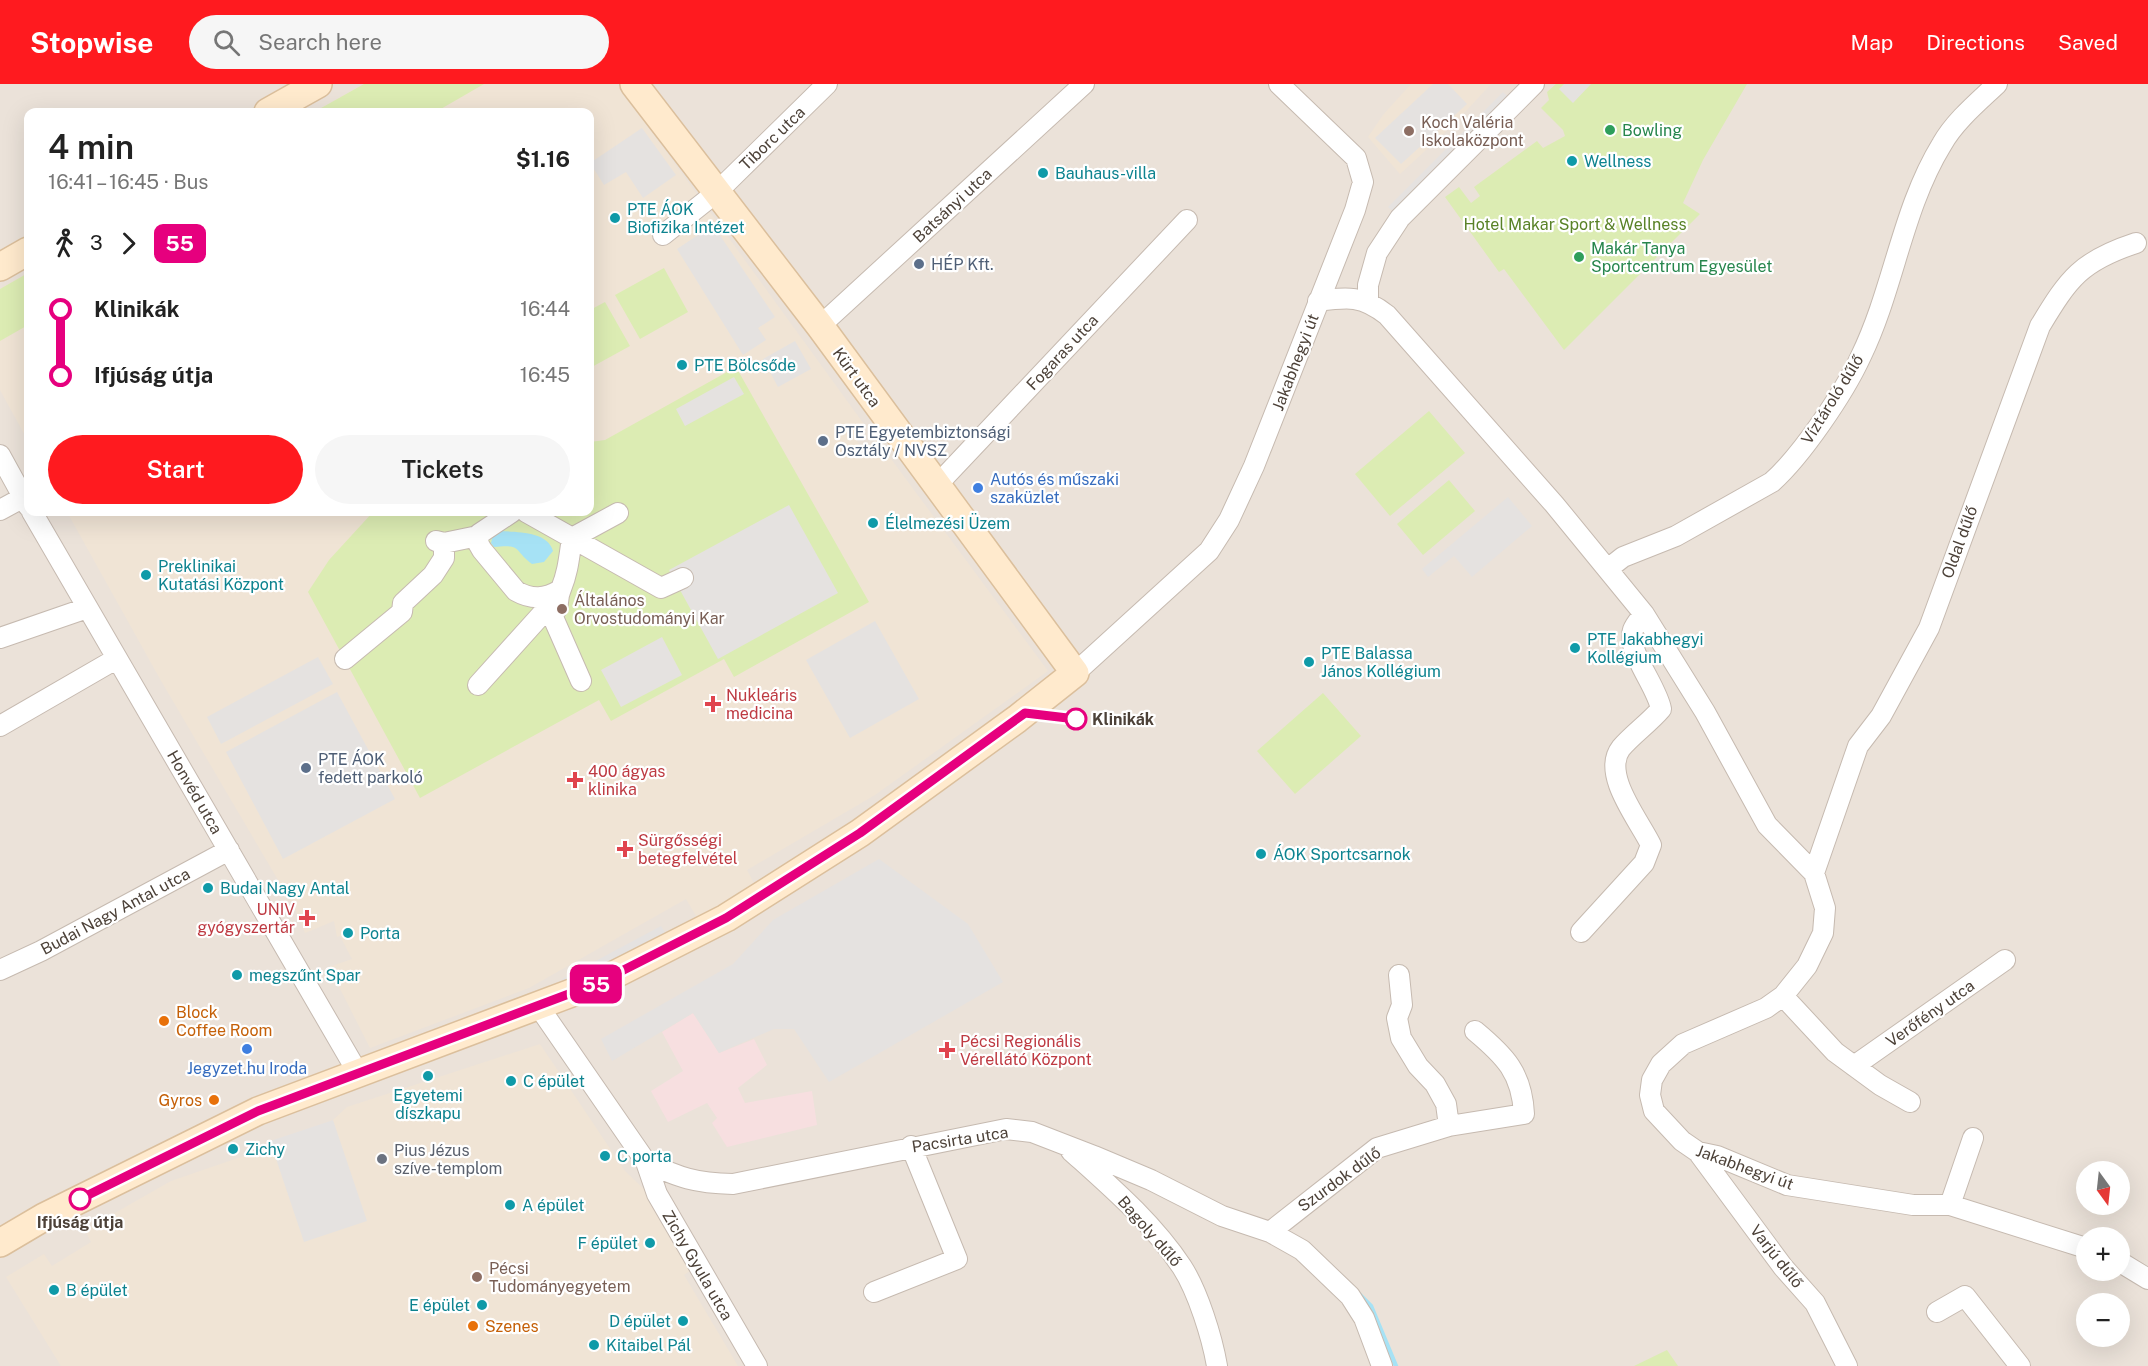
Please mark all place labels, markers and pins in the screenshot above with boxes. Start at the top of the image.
place label: Koch Valéria Iskolaközpont [1421,113,1524,150]
place label: Bowling [1622,121,1682,140]
marker: Bowling [1603,123,1617,137]
marker: Koch Valéria Iskolaközpont [1402,124,1416,138]
place label: Wellness [1584,152,1651,171]
marker: Wellness [1565,154,1579,168]
place label: Bauhaus-villa [1055,164,1156,183]
marker: Bauhaus-villa [1036,166,1050,180]
place label: PTE ÁOK Biofizika Intézet [627,199,745,237]
marker: PTE ÁOK Biofizika Intézet [608,211,622,225]
place label: Makár Tanya Sportcentrum Egyesület [1591,239,1772,276]
marker: Makár Tanya Sportcentrum Egyesület [1572,250,1586,264]
place label: HÉP Kft. [931,254,994,274]
marker: HÉP Kft. [912,257,926,271]
place label: PTE Bölcsőde [694,356,796,375]
marker: PTE Bölcsőde [675,358,689,372]
place label: PTE Egyetembiztonsági Osztály / NVSZ [835,423,1011,460]
marker: PTE Egyetembiztonsági Osztály / NVSZ [816,434,830,448]
place label: Autós és műszaki szaküzlet [990,470,1119,507]
marker: Autós és műszaki szaküzlet [971,481,985,495]
place label: Élelmezési Üzem [885,513,1010,533]
marker: Élelmezési Üzem [866,516,880,530]
place label: Preklinikai Kutatási Központ [158,557,284,594]
marker: Preklinikai Kutatási Központ [139,568,153,582]
place label: Általános Orvostudományi Kar [574,590,725,628]
marker: Általános Orvostudományi Kar [555,602,569,616]
place label: PTE Jakabhegyi Kollégium [1587,630,1703,667]
marker: PTE Jakabhegyi Kollégium [1568,641,1582,655]
place label: PTE Balassa János Kollégium [1321,644,1441,681]
marker: PTE Balassa János Kollégium [1302,655,1316,669]
place label: Nukleáris medicina [726,686,797,723]
marker: Nukleáris medicina [704,695,722,713]
marker: Klinikák [1065,708,1087,730]
place label: Klinikák [1092,710,1154,729]
place label: PTE ÁOK fedett parkoló [318,749,423,787]
marker: PTE ÁOK fedett parkoló [299,761,313,775]
place label: 400 ágyas klinika [588,762,665,799]
marker: 400 ágyas klinika [566,771,584,789]
place label: Sürgősségi betegfelvétel [638,831,738,868]
marker: Sürgősségi betegfelvétel [616,840,634,858]
place label: ÁOK Sportcsarnok [1273,844,1411,864]
marker: ÁOK Sportcsarnok [1254,847,1268,861]
place label: Budai Nagy Antal [220,879,350,898]
marker: Budai Nagy Antal [201,881,215,895]
place label: UNIV gyógyszertár [197,900,295,937]
marker: UNIV gyógyszertár [300,911,314,925]
place label: Porta [360,924,400,943]
marker: Porta [341,926,355,940]
place label: megszűnt Spar [249,966,361,985]
marker: megszűnt Spar [230,968,244,982]
place label: Block Coffee Room [176,1003,272,1040]
marker: Block Coffee Room [157,1014,171,1028]
place label: Pécsi Regionális Vérellátó Központ [960,1032,1092,1069]
marker: Pécsi Regionális Vérellátó Központ [938,1041,956,1059]
marker: Jegyzet.hu Iroda [240,1042,254,1056]
place label: Jegyzet.hu Iroda [187,1059,307,1078]
marker: Egyetemi díszkapu [421,1069,435,1083]
place label: C épület [523,1072,585,1091]
marker: C épület [504,1074,518,1088]
place label: Egyetemi díszkapu [393,1086,463,1123]
place label: Gyros [158,1091,202,1110]
marker: Gyros [207,1093,221,1107]
place label: Zichy [245,1140,285,1159]
place label: Pius Jézus szíve-templom [394,1141,502,1178]
marker: Zichy [226,1142,240,1156]
place label: C porta [617,1147,672,1166]
marker: C porta [598,1149,612,1163]
marker: Pius Jézus szíve-templom [375,1152,389,1166]
marker: Ifjúság útja [69,1188,91,1210]
place label: A épület [522,1196,584,1215]
marker: A épület [503,1198,517,1212]
place label: Ifjúság útja [37,1213,123,1232]
place label: F épület [577,1234,638,1253]
marker: F épület [643,1236,657,1250]
place label: Pécsi Tudományegyetem [489,1259,630,1296]
marker: Pécsi Tudományegyetem [470,1270,484,1284]
place label: B épület [66,1281,128,1300]
marker: B épület [47,1283,61,1297]
place label: E épület [409,1296,470,1315]
marker: E épület [475,1298,489,1312]
place label: D épület [609,1312,671,1331]
marker: D épület [676,1314,690,1328]
place label: Szenes [485,1317,539,1336]
marker: Szenes [466,1319,480,1333]
place label: Kitaibel Pál [606,1336,691,1355]
marker: Kitaibel Pál [587,1338,601,1352]

